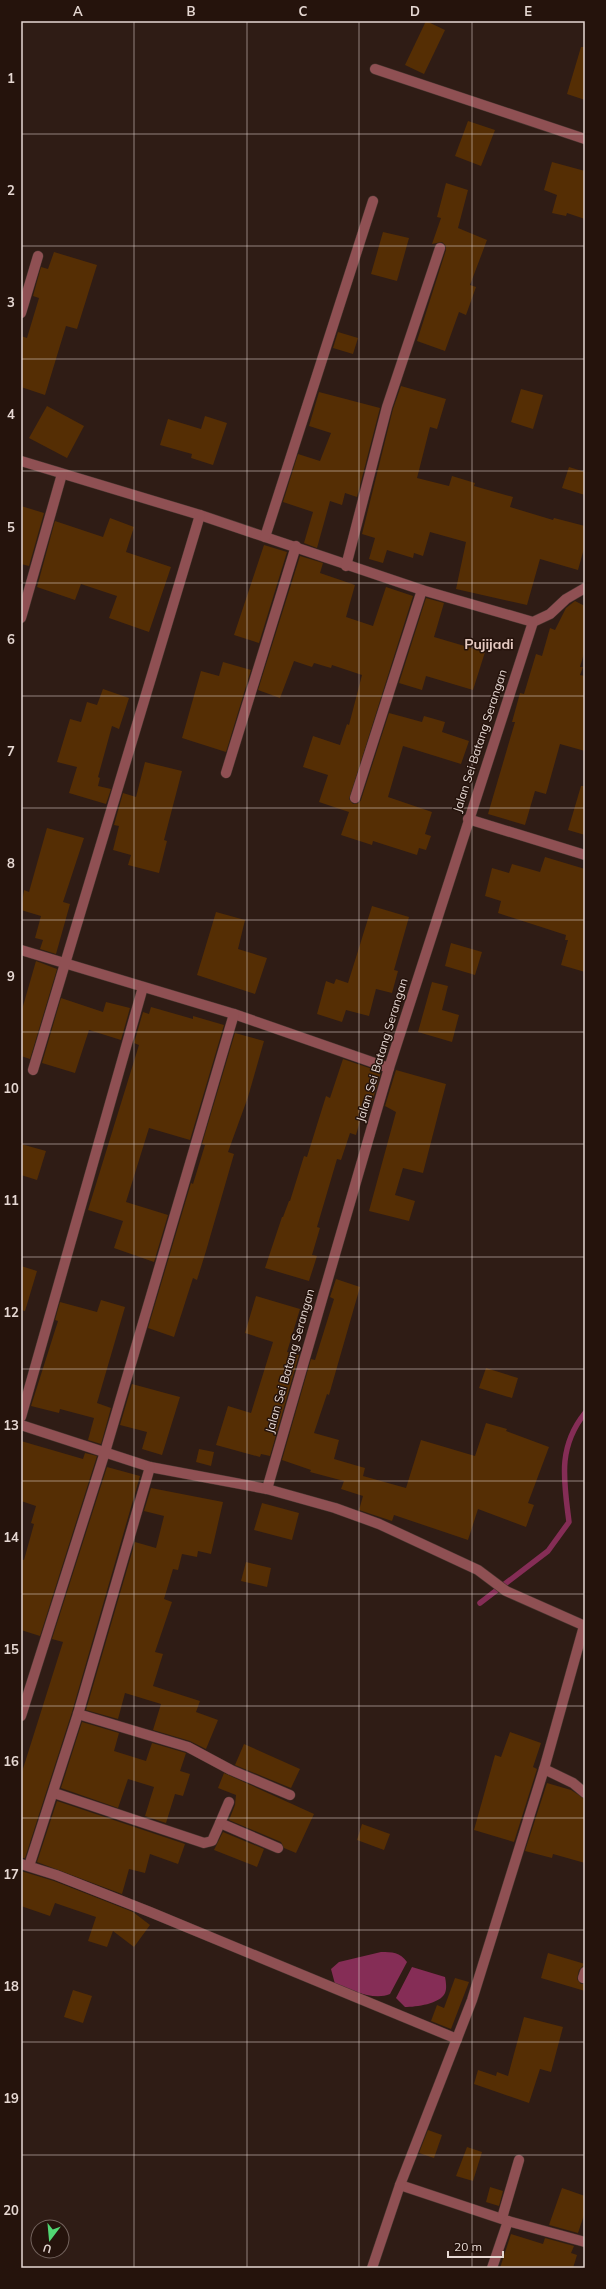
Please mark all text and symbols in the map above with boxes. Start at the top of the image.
text: A [73,3,83,19]
text: B [187,3,196,19]
text: C [299,3,308,19]
text: D [410,3,420,19]
text: E [524,3,532,19]
text: 1 [7,70,15,86]
text: 2 [7,182,15,198]
text: 3 [7,294,15,310]
text: 4 [7,406,15,422]
text: 5 [7,519,15,535]
text: 6 [7,631,15,647]
district label: Pujijadi [464,635,514,653]
street label: Jalan Sei Batang Serangan [449,667,510,814]
text: 7 [7,743,15,759]
text: 8 [7,855,15,871]
text: 9 [7,968,15,984]
street label: Jalan Sei Batang Serangan [352,976,411,1124]
text: 10 [3,1080,19,1096]
text: 11 [3,1192,19,1208]
street label: Jalan Sei Batang Serangan [262,1287,317,1435]
text: 12 [3,1304,19,1320]
text: 13 [3,1417,19,1433]
text: 14 [3,1529,19,1545]
text: 15 [3,1641,19,1657]
text: 16 [3,1753,19,1769]
text: 17 [3,1866,19,1882]
text: 18 [3,1978,19,1994]
text: 19 [3,2090,19,2106]
text: 20 [3,2202,19,2218]
north arrow [30,2219,70,2259]
scale bar [448,2233,503,2259]
text: 20 m [454,2239,482,2254]
text: U [41,2241,53,2256]

